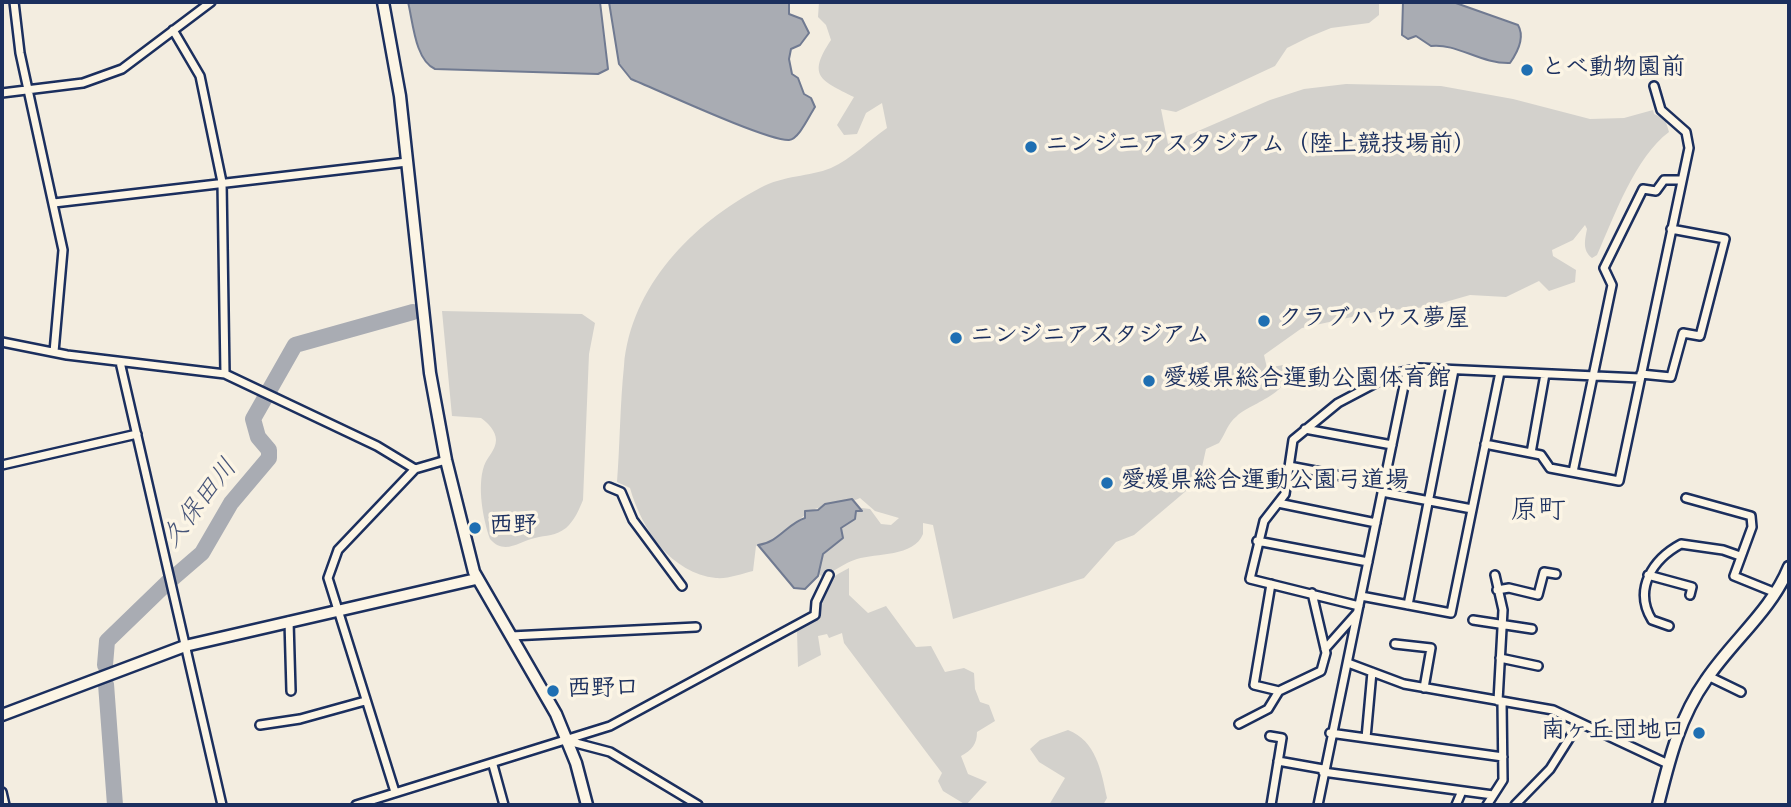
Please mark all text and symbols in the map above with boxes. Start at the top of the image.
place label: とべ動物園前 [1541,56,1685,84]
marker: とべ動物園前 [1519,62,1535,78]
place label: ニンジニアスタジアム（陸上競技場前） [1045,133,1477,161]
marker: ニンジニアスタジアム（陸上競技場前） [1023,139,1039,155]
place label: クラブハウス夢屋 [1278,307,1470,335]
marker: クラブハウス夢屋 [1256,313,1272,329]
place label: ニンジニアスタジアム [970,324,1210,352]
marker: ニンジニアスタジアム [948,330,964,346]
place label: 愛媛県総合運動公園体育館 [1163,367,1451,395]
marker: 愛媛県総合運動公園体育館 [1141,373,1157,389]
water label: 久保田川 [158,454,246,556]
place label: 愛媛県総合運動公園弓道場 [1121,469,1409,497]
marker: 愛媛県総合運動公園弓道場 [1099,475,1115,491]
district label: 原町 [1510,497,1566,531]
place label: 西野 [489,514,537,542]
marker: 西野 [467,520,483,536]
place label: 西野口 [567,677,639,705]
marker: 西野口 [545,683,561,699]
place label: 南ヶ丘団地口 [1541,719,1685,747]
marker: 南ヶ丘団地口 [1691,725,1707,741]

